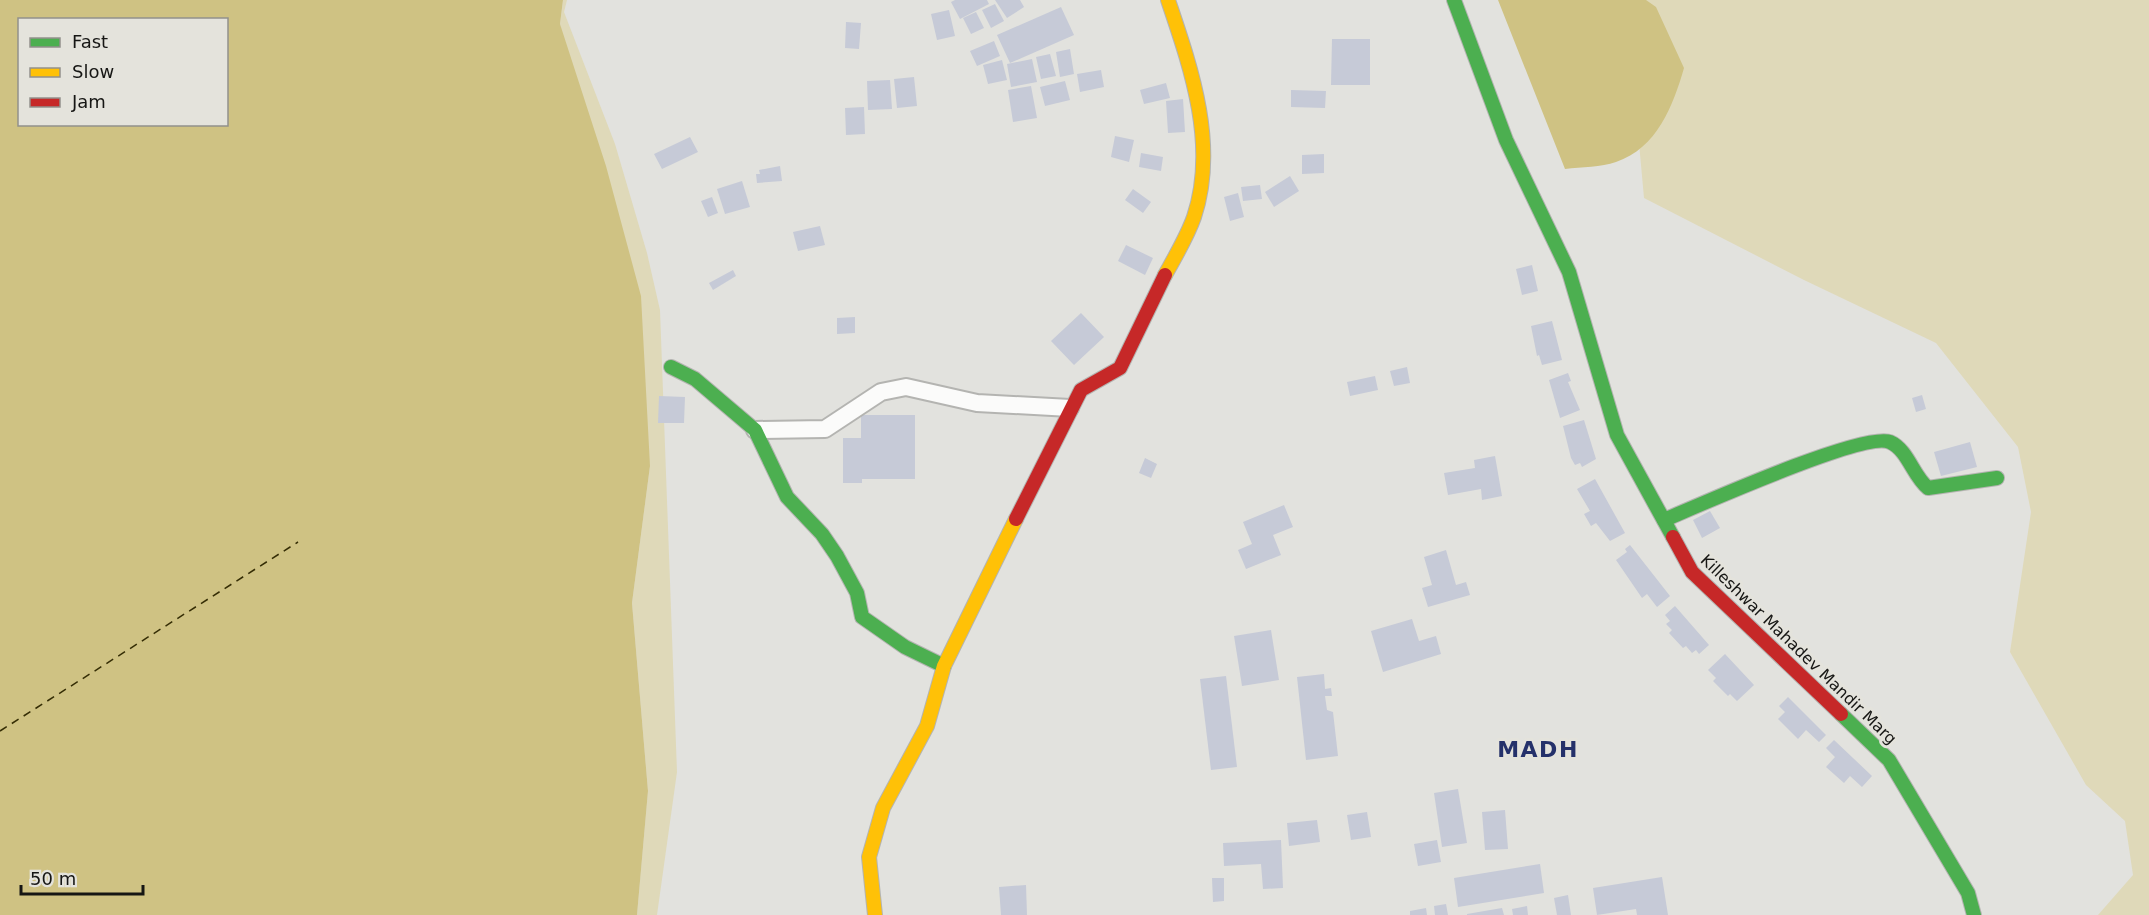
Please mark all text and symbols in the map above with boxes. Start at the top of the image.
legend [18,18,228,126]
text: Fast [72,31,108,52]
text: Slow [72,61,114,82]
text: Jam [71,91,106,112]
street label: Killeshwar Mahadev Mandir Marg [1697,551,1901,748]
district label: MADH [1497,737,1579,762]
scale bar [21,858,142,896]
text: 50 m [30,868,76,889]

